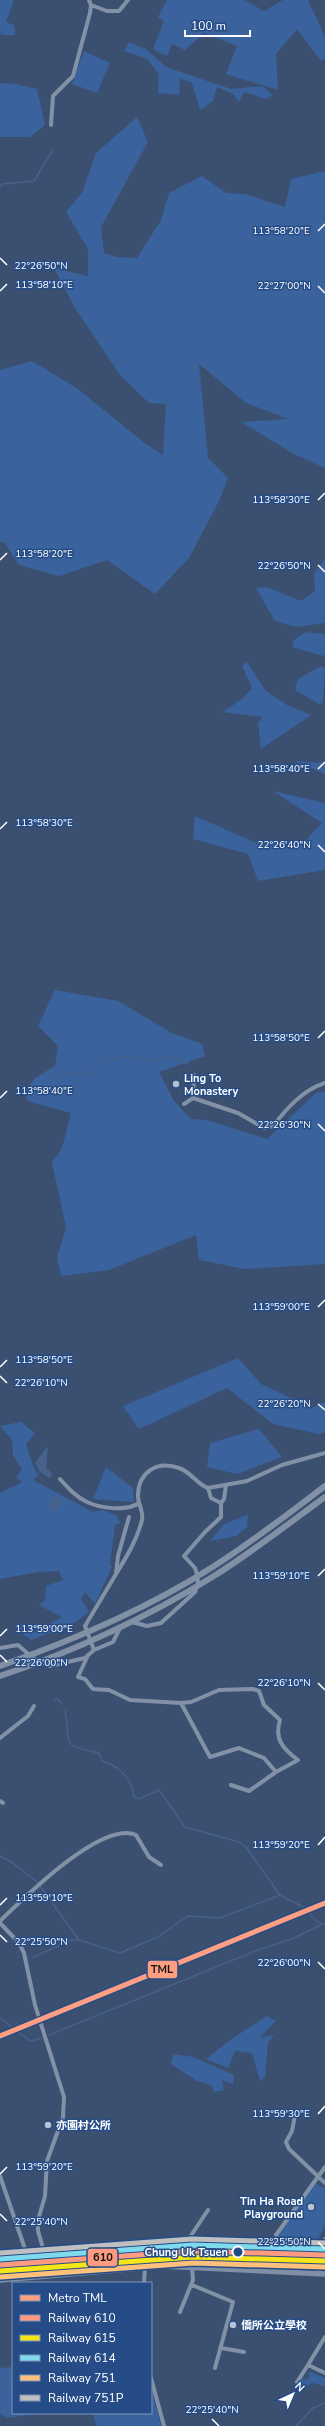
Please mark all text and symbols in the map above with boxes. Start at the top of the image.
scale bar [185,12,250,38]
text: 100 m [191,18,226,34]
text: 113°58'20"E [252,224,310,238]
text: 22°26'50"N [14,259,68,273]
text: 113°58'10"E [15,278,73,292]
text: 22°27'00"N [257,279,311,293]
text: 113°58'30"E [252,493,310,507]
text: 113°58'20"E [15,547,73,561]
text: 22°26'50"N [257,559,311,573]
text: 113°58'40"E [252,762,310,776]
text: 113°58'30"E [15,816,73,830]
text: 22°26'40"N [257,838,311,852]
text: 113°58'50"E [252,1031,310,1045]
place label: Ling To Monastery [184,1071,238,1099]
marker: Ling To Monastery [171,1079,181,1089]
text: 113°58'40"E [15,1084,73,1098]
text: 22°26'30"N [257,1118,311,1132]
text: 113°59'00"E [252,1300,310,1314]
text: 113°58'50"E [15,1353,73,1367]
text: 22°26'10"N [14,1376,68,1390]
text: 22°26'20"N [257,1397,311,1411]
text: 113°59'10"E [252,1569,310,1583]
text: 113°59'00"E [15,1622,73,1636]
text: 22°26'00"N [14,1656,68,1670]
text: 22°26'10"N [257,1676,311,1690]
text: 113°59'20"E [252,1838,310,1852]
text: 113°59'10"E [15,1891,73,1905]
text: 22°25'50"N [14,1935,68,1949]
text: 22°26'00"N [257,1956,311,1970]
line badge: TML [147,1960,178,1979]
text: TML [151,1962,173,1977]
text: 113°59'30"E [252,2107,310,2121]
place label: 亦園村公所 [56,2118,111,2133]
marker: 亦園村公所 [43,2120,53,2130]
text: 113°59'20"E [15,2160,73,2174]
place label: Tin Ha Road Playground [240,2194,303,2222]
marker: Tin Ha Road Playground [306,2202,316,2212]
text: 22°25'40"N [14,2215,68,2229]
text: 22°25'50"N [257,2235,311,2249]
place label: Chung Uk Tsuen [145,2245,228,2260]
marker: Chung Uk Tsuen [231,2245,245,2259]
line badge: 610 [87,2248,118,2267]
text: 610 [93,2250,113,2265]
legend [12,2282,152,2414]
text: Metro TML [48,2290,107,2306]
text: Railway 610 [48,2310,116,2326]
place label: 僑所公立學校 [241,2318,307,2333]
marker: 僑所公立學校 [228,2320,238,2330]
text: Railway 615 [48,2330,116,2346]
text: Railway 614 [48,2350,116,2366]
text: Railway 751 [48,2370,116,2386]
north arrow [273,2374,313,2414]
text: N [291,2379,308,2395]
text: Railway 751P [48,2390,124,2406]
text: 22°25'40"N [185,2403,239,2417]

